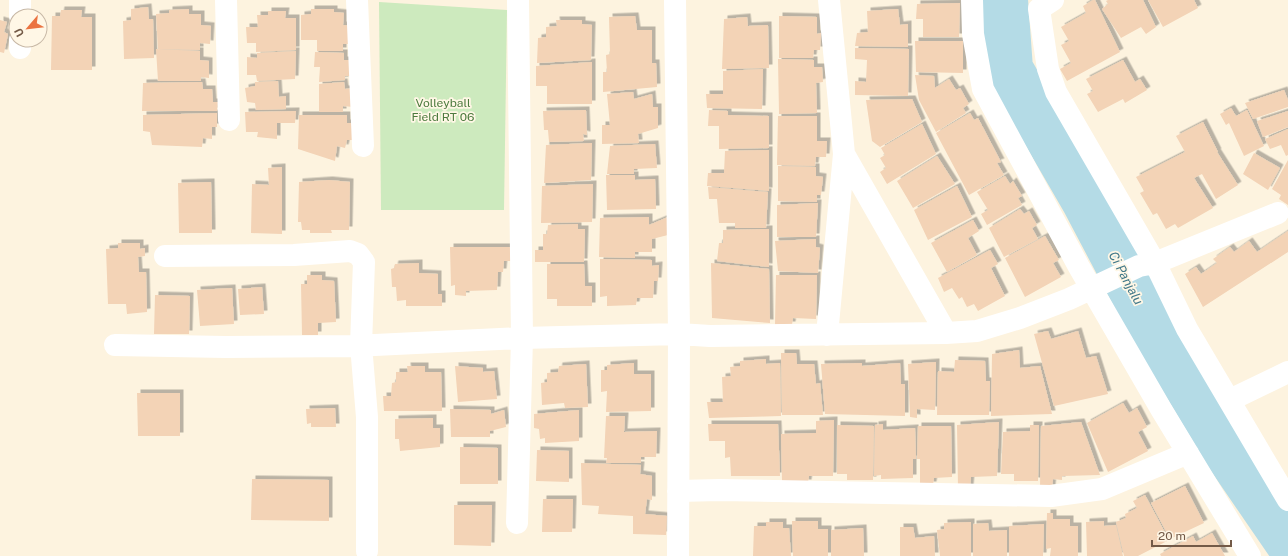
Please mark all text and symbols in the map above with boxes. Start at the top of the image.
north arrow [8,8,48,48]
text: U [12,26,26,39]
park label: Volleyball Field RT 06 [411,96,475,124]
water label: Ci Panjalu [1106,249,1146,307]
scale bar [1152,522,1231,548]
text: 20 m [1158,529,1186,543]

